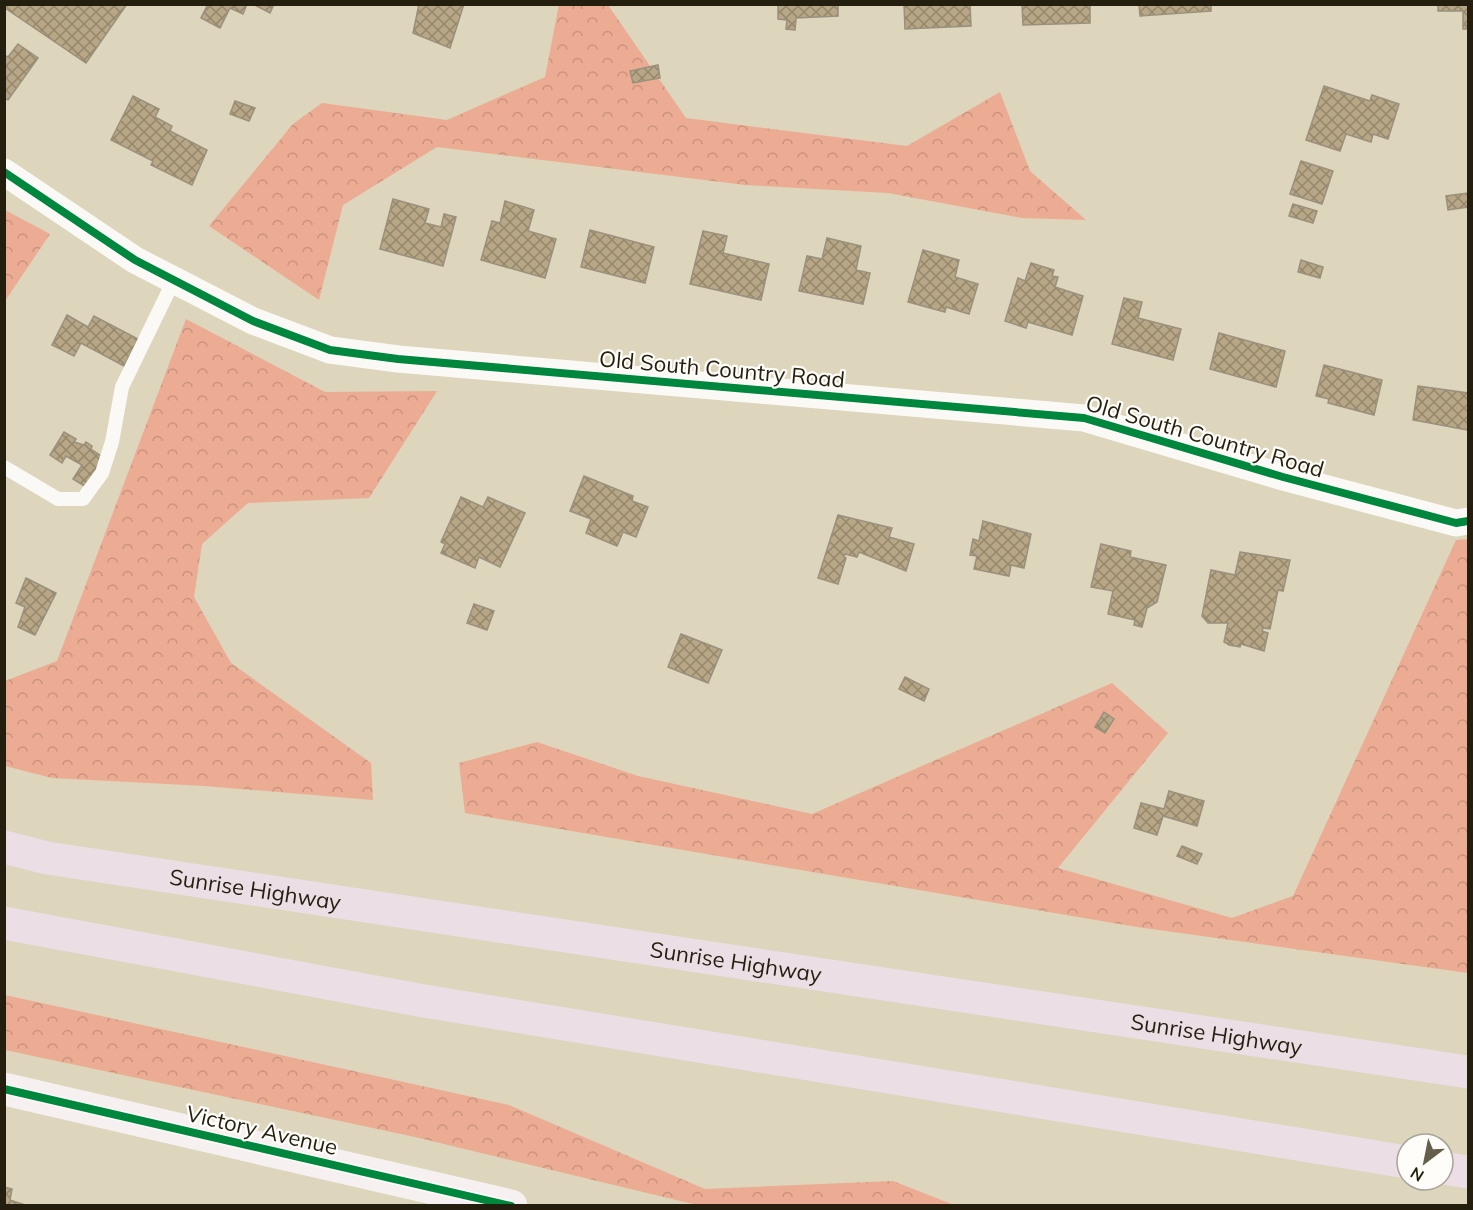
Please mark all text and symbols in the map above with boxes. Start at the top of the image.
street label: Old South Country Road [598,344,846,394]
street label: Old South Country Road [1083,389,1327,483]
street label: Sunrise Highway [168,863,343,916]
street label: Sunrise Highway [648,935,824,989]
street label: Sunrise Highway [1129,1007,1304,1061]
street label: Victory Avenue [184,1099,340,1161]
north arrow [1395,1132,1455,1192]
text: N [1407,1163,1427,1186]

